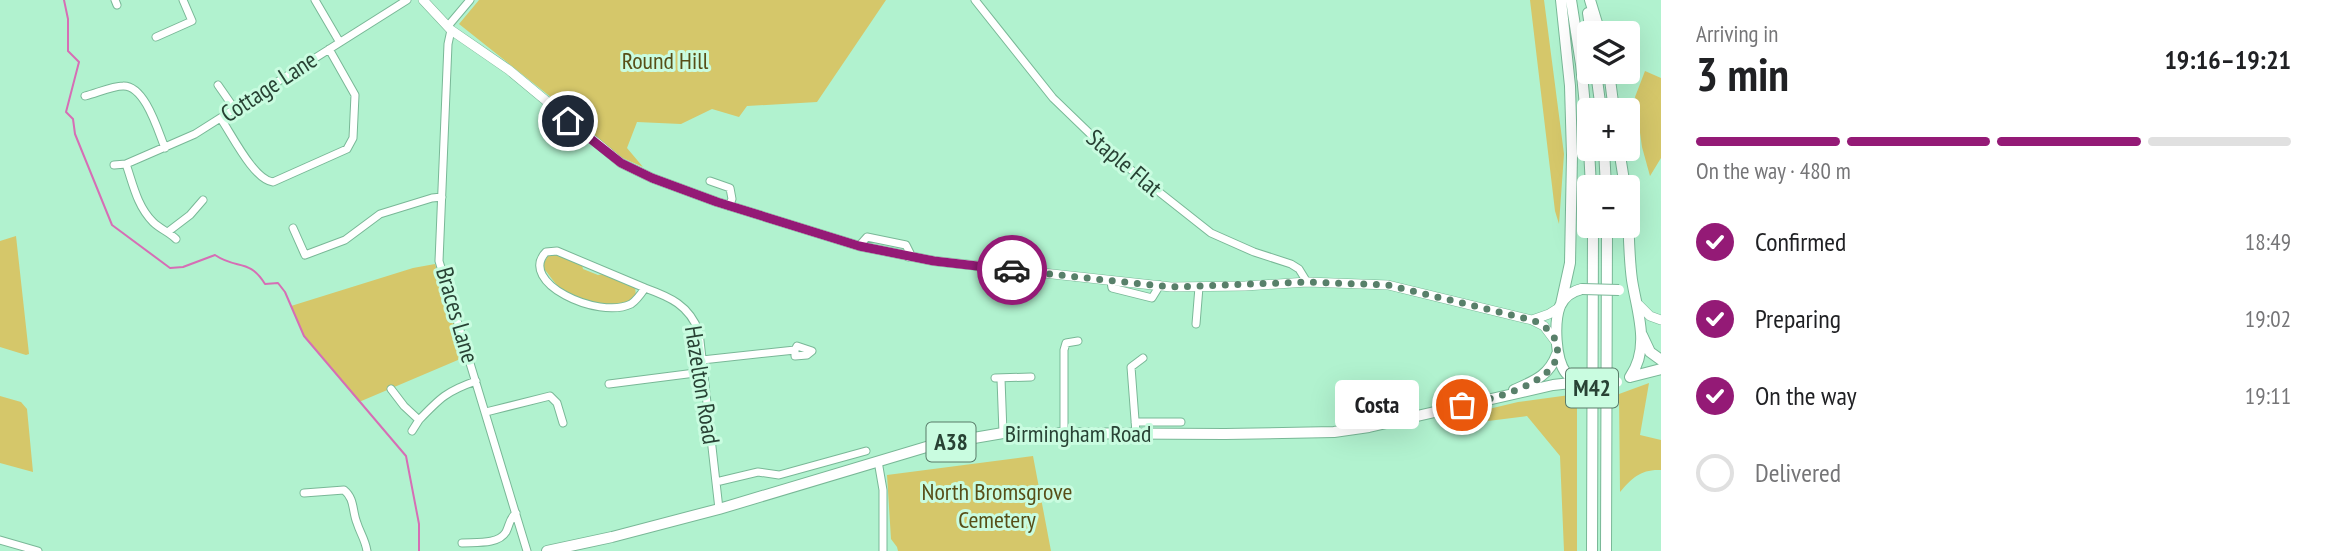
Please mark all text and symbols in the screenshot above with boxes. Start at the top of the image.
text: Arriving in [1696,19,1778,48]
map controls [1577,21,1640,238]
button: layers [1577,21,1640,84]
text: 19:16–19:21 [2164,43,2291,76]
street label: Cottage Lane [215,44,323,129]
text: 3 min [1696,44,1789,104]
park label: Round Hill [622,45,709,76]
pin [538,91,598,151]
button: + [1577,98,1640,161]
icon: home [549,102,587,140]
street label: Staple Flat [1080,122,1169,203]
text: On the way · 480 m [1696,156,1851,185]
button: − [1577,175,1640,238]
icon: check [1696,223,1734,261]
text: Confirmed [1755,225,1846,258]
text: 18:49 [2245,227,2291,256]
courier [977,235,1047,305]
icon: car [993,251,1031,289]
street label: Braces Lane [429,263,486,366]
icon: check [1696,300,1734,338]
text: Preparing [1755,302,1841,335]
text: 19:02 [2245,304,2291,333]
street label: Hazelton Road [678,323,727,446]
road number: M42 [1566,368,1618,408]
pin [1432,375,1492,435]
icon: check [1696,377,1734,415]
text: On the way [1755,379,1857,412]
callout: Costa [1336,380,1420,430]
text: 19:11 [2245,381,2291,410]
icon: bag [1443,386,1481,424]
text: Costa [1355,390,1399,419]
street label: Birmingham Road [1005,418,1151,449]
road number: A38 [926,422,976,462]
text: Delivered [1755,456,1841,489]
park label: North Bromsgrove Cemetery [922,476,1072,535]

